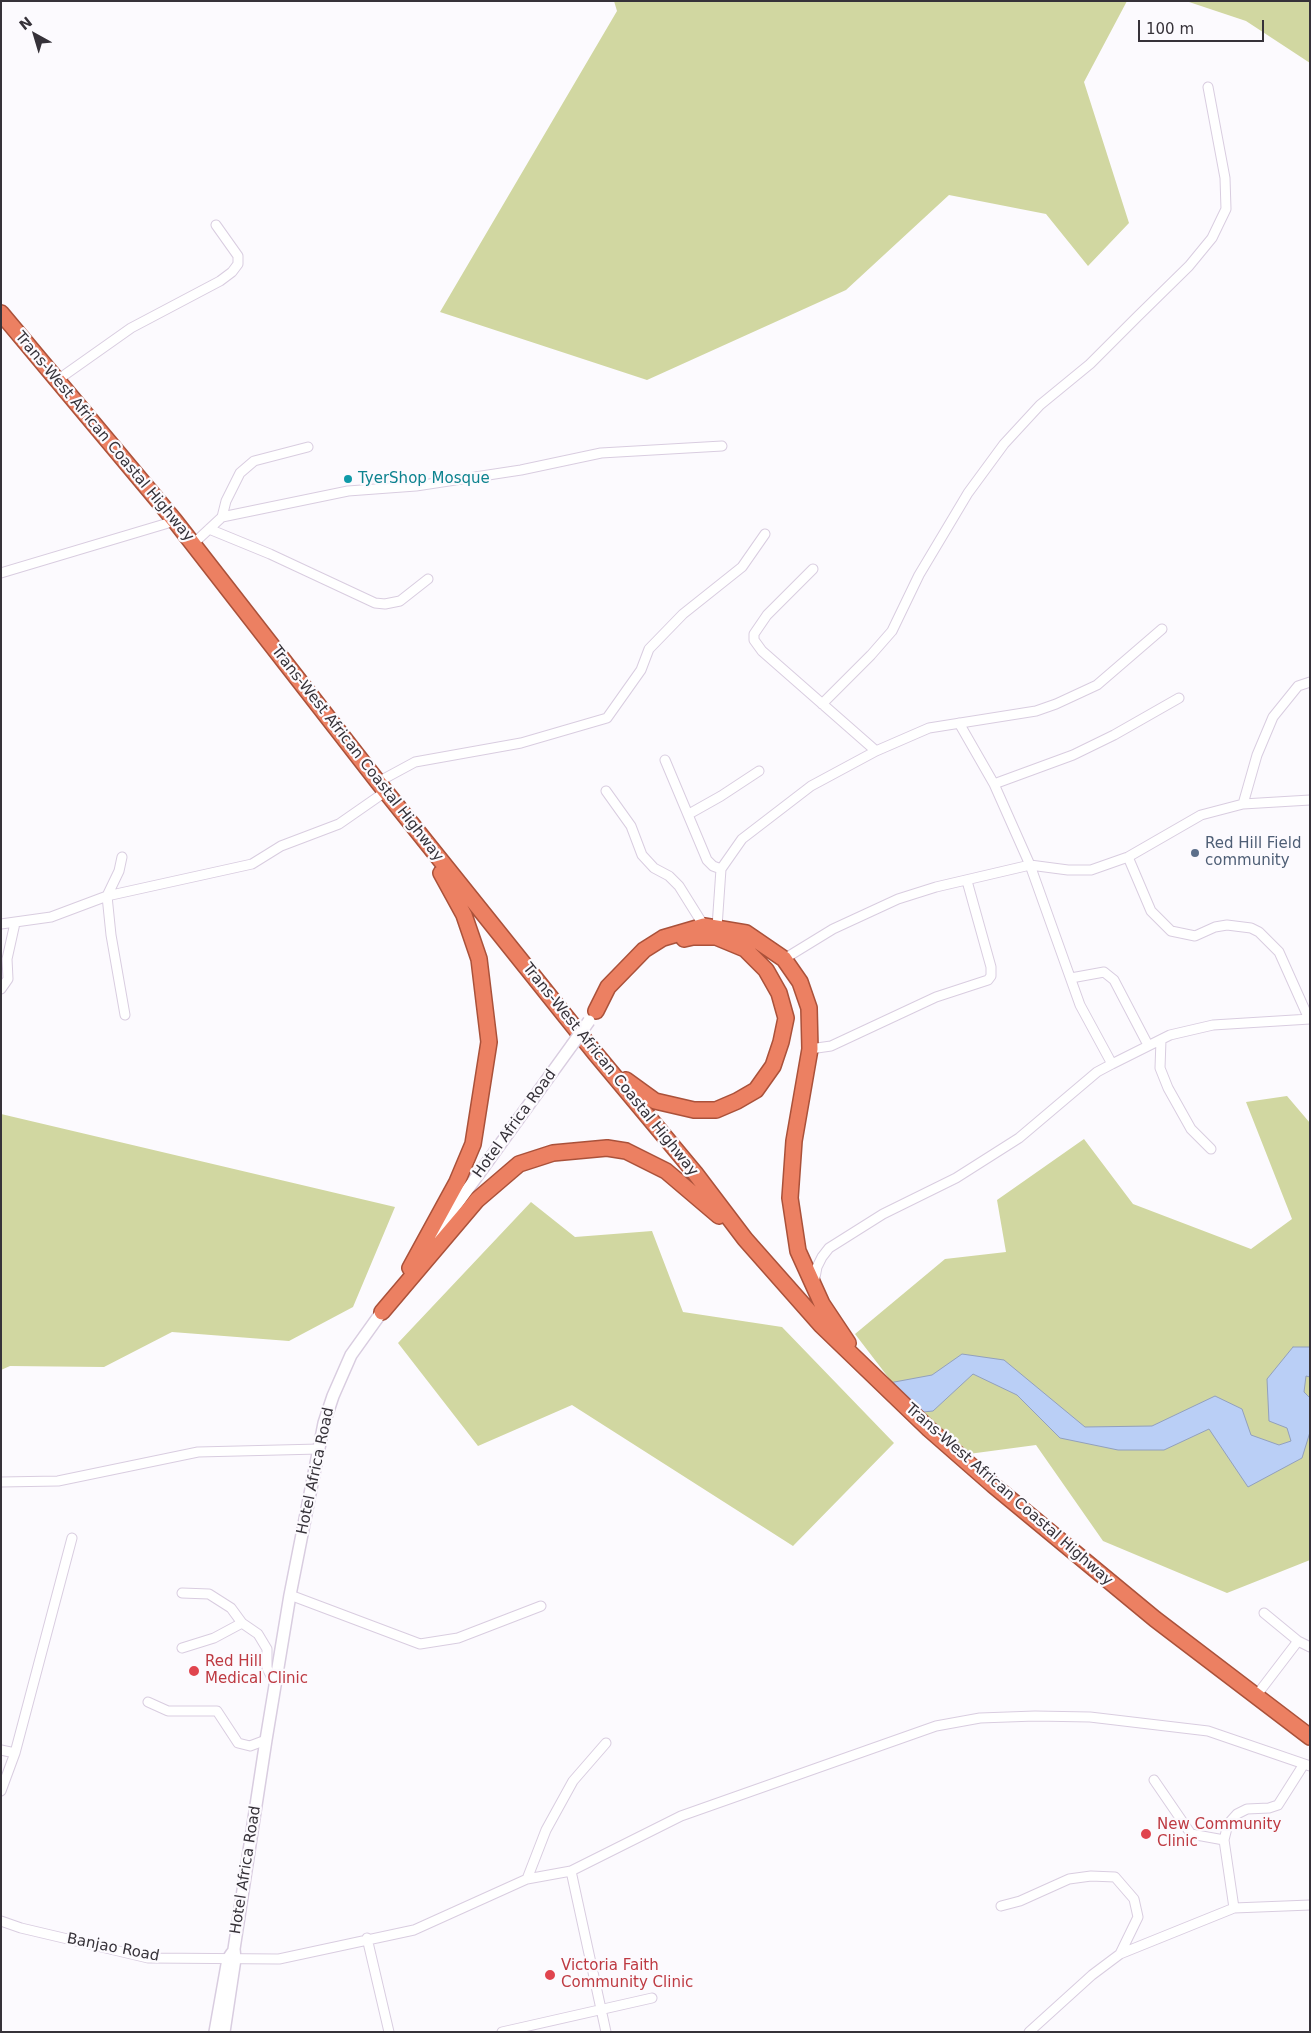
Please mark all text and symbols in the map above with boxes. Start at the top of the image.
north arrow [10,10,60,60]
scale bar [1141,10,1267,42]
text: N [16,13,35,33]
text: 100 m [1146,20,1194,38]
street label: Trans-West African Coastal Highway [11,328,197,546]
place label: TyerShop Mosque [358,470,490,488]
marker: TyerShop Mosque [342,473,354,485]
street label: Trans-West African Coastal Highway [267,643,447,865]
place label: Red Hill Field community [1205,835,1301,870]
marker: Red Hill Field community [1189,847,1201,859]
street label: Trans-West African Coastal Highway [518,960,702,1180]
street label: Hotel Africa Road [470,1066,560,1182]
street label: Trans-West African Coastal Highway [902,1400,1116,1590]
street label: Hotel Africa Road [294,1406,338,1536]
place label: Red Hill Medical Clinic [205,1653,308,1688]
marker: Red Hill Medical Clinic [187,1664,201,1678]
street label: Hotel Africa Road [227,1805,265,1935]
place label: New Community Clinic [1157,1816,1281,1851]
marker: New Community Clinic [1139,1827,1153,1841]
street label: Banjao Road [65,1930,161,1966]
place label: Victoria Faith Community Clinic [561,1957,693,1992]
marker: Victoria Faith Community Clinic [543,1968,557,1982]

